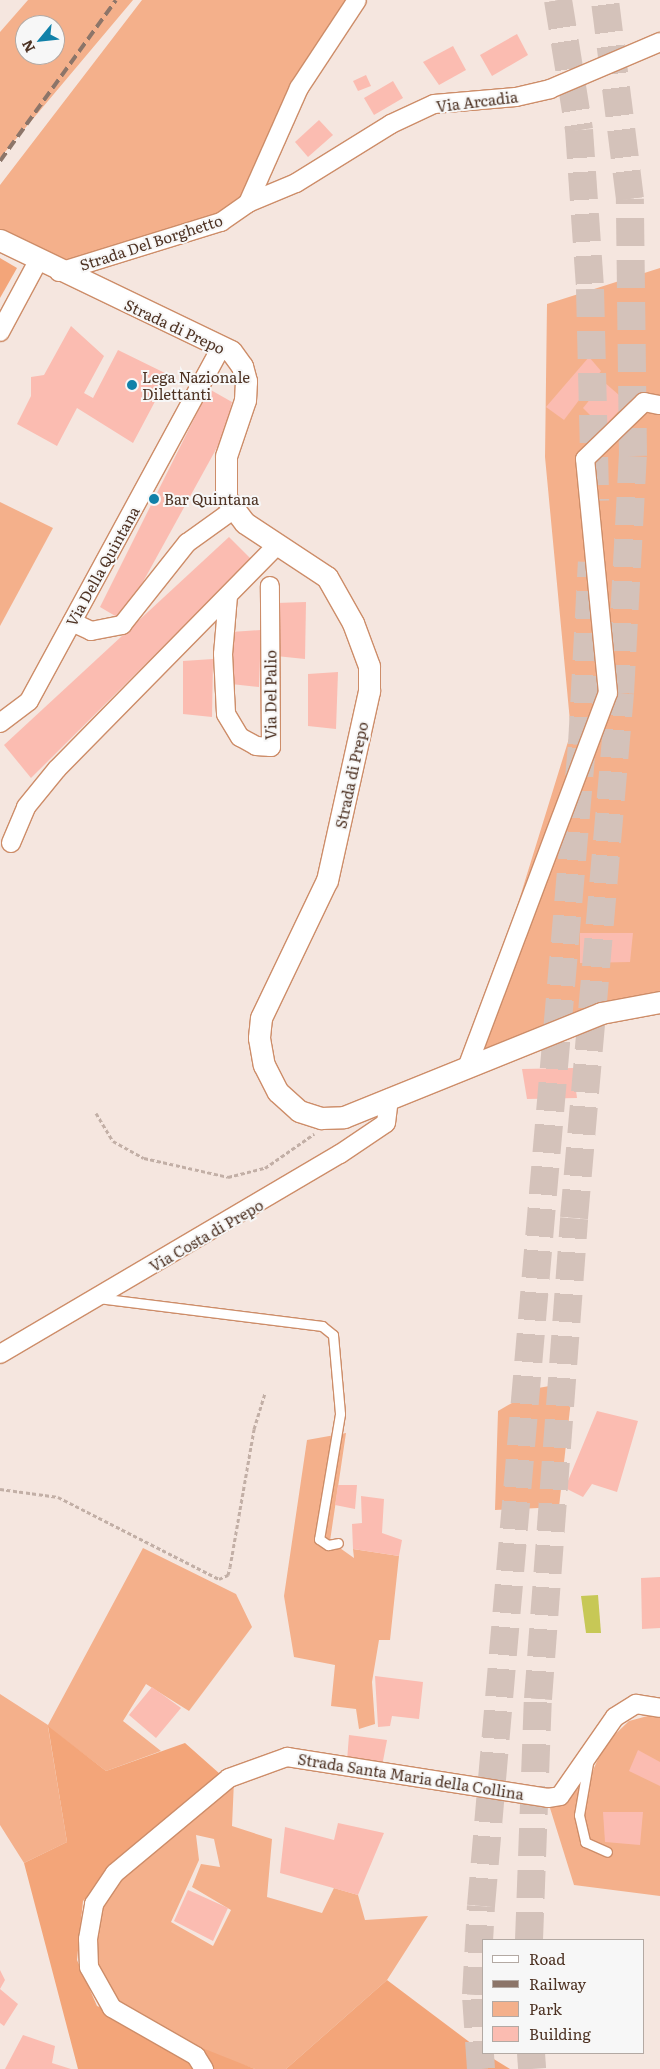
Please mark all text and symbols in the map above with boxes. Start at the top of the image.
north arrow [15,15,65,65]
text: N [16,37,39,56]
street label: Via Arcadia [435,87,519,115]
street label: Strada Del Borghetto [77,210,225,274]
street label: Strada di Prepo [122,295,228,357]
place label: Lega Nazionale Dilettanti [142,367,250,402]
marker: Lega Nazionale Dilettanti [126,379,138,391]
place label: Bar Quintana [164,490,259,508]
marker: Bar Quintana [148,493,160,505]
street label: Via Della Quintana [62,503,142,629]
street label: Via Del Palio [261,650,279,740]
street label: Strada di Prepo [331,720,371,830]
street label: Via Costa di Prepo [146,1195,266,1275]
street label: Strada Santa Maria della Collina [297,1749,525,1803]
legend [482,1939,645,2054]
text: Road [529,1947,565,1970]
text: Railway [529,1972,586,1995]
text: Park [529,1997,562,2020]
text: Building [529,2022,591,2045]

